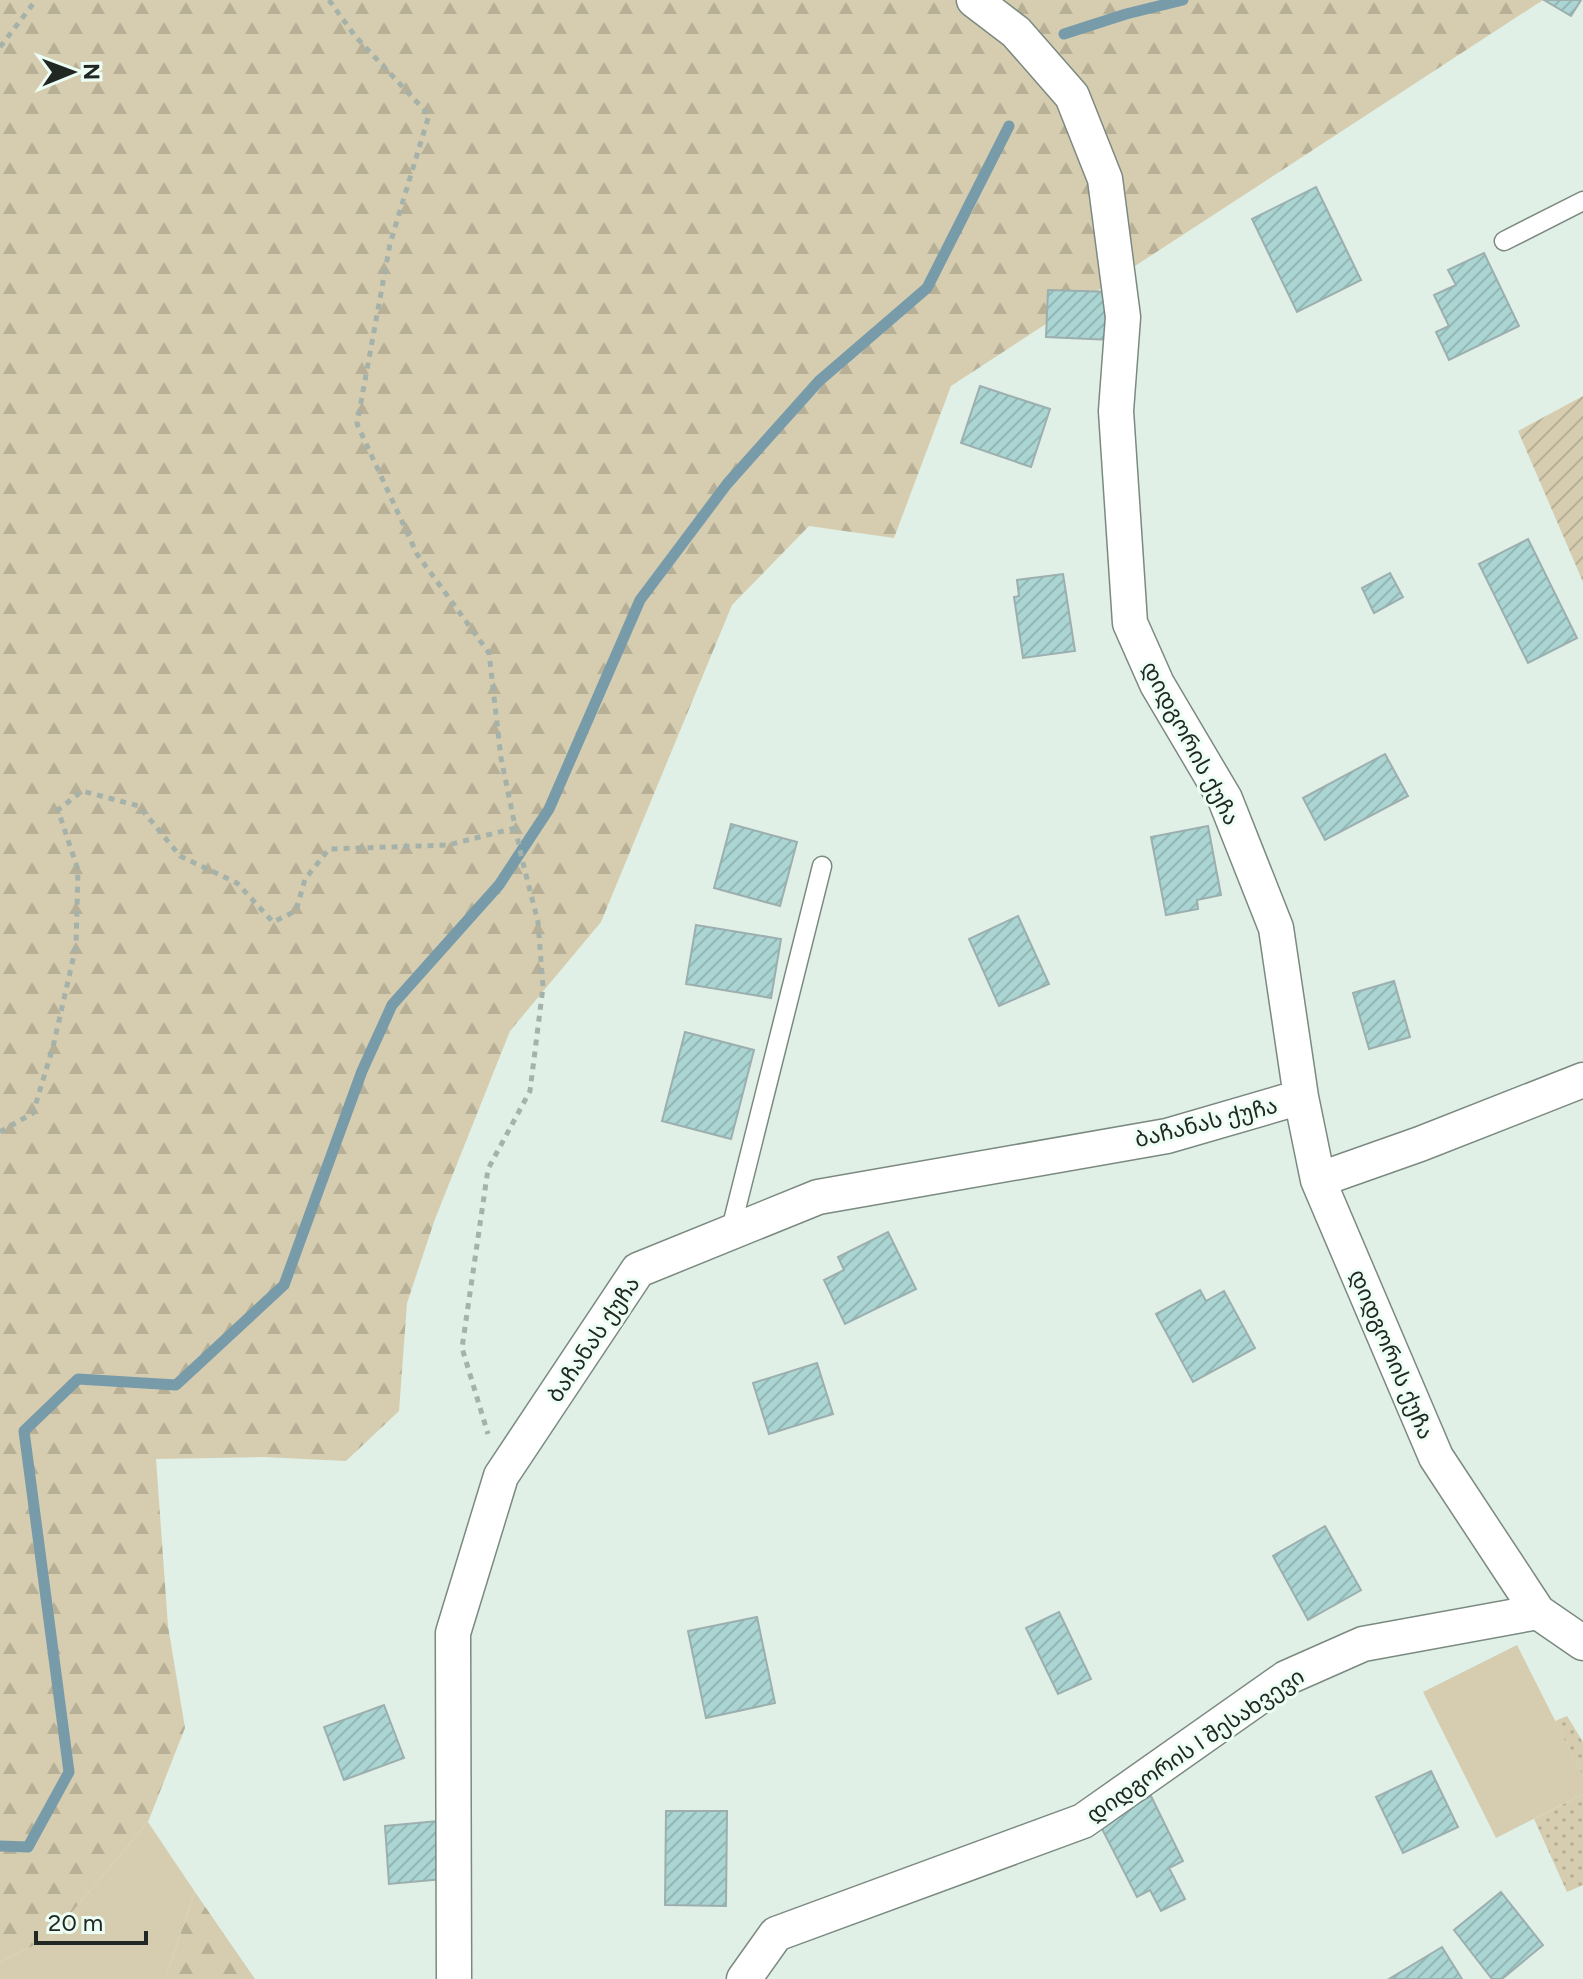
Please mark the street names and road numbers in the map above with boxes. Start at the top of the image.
street label: დიდგორის ქუჩა [1136,657,1245,830]
street label: ბაჩანას ქუჩა [1132,1092,1280,1153]
street label: დიდგორის ქუჩა [1344,1265,1439,1443]
street label: ბაჩანას ქუჩა [541,1271,645,1407]
street label: დიდგორის I შესახვევი [1081,1662,1309,1828]

